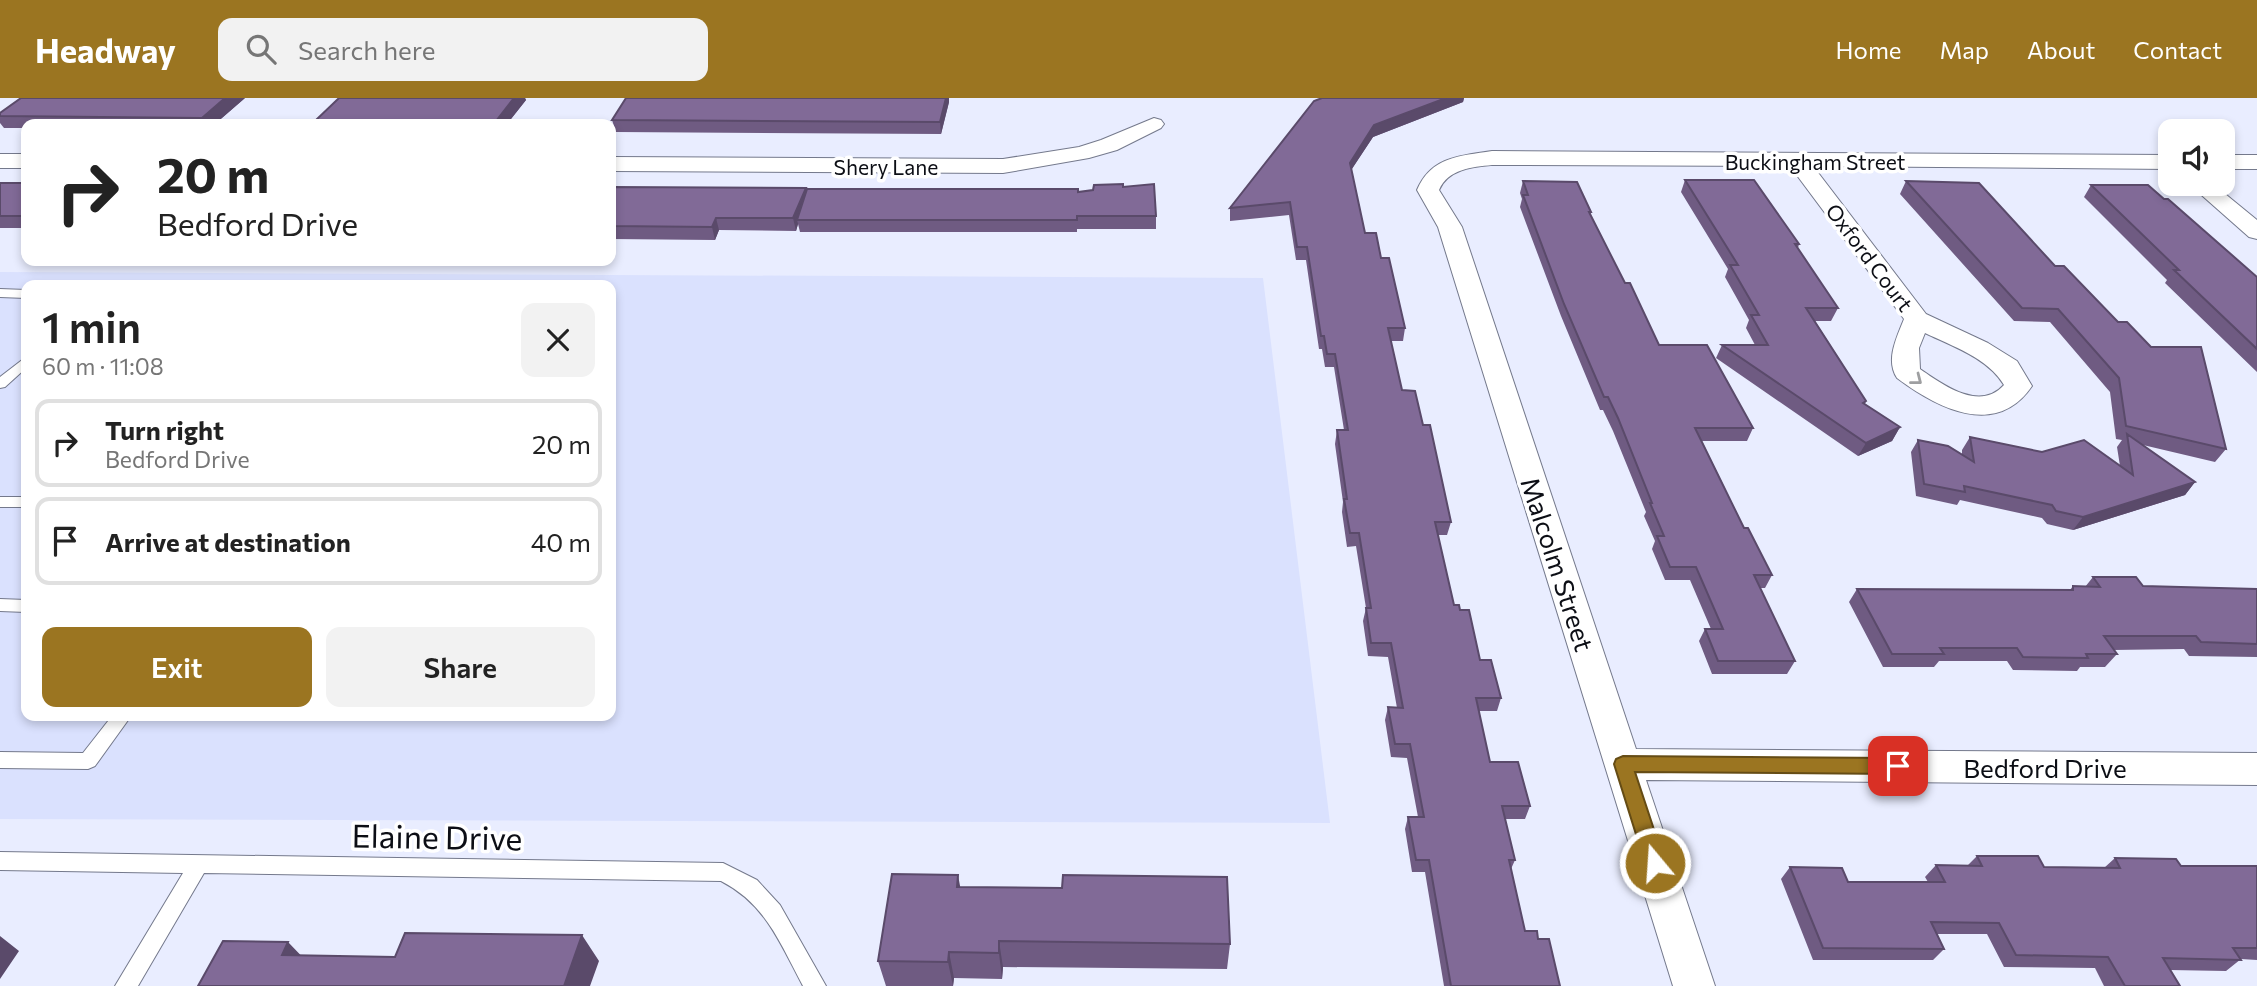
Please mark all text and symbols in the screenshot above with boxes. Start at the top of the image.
search box [218,18,708,81]
text: Headway [35,29,176,70]
icon: search [242,30,280,68]
text: Search here [298,34,436,65]
text: Home [1836,35,1902,64]
text: Map [1940,35,1989,64]
text: About [2027,35,2095,64]
text: Contact [2133,35,2222,64]
map controls [2158,119,2235,196]
button: sound [2158,119,2235,196]
text: 20 m [157,143,269,203]
icon: right [42,147,133,238]
street label: Buckingham Street [1725,149,1905,174]
street label: Shery Lane [834,154,938,179]
street label: Oxford Court [1821,198,1919,316]
text: Bedford Drive [157,203,358,243]
text: 1 min [42,300,141,352]
button: close [521,303,595,377]
text: 60 m · 11:08 [42,352,164,380]
one-way arrow [1910,371,1922,384]
text: Turn right [105,414,224,445]
icon: right [46,424,84,462]
text: 20 m [532,428,591,459]
text: Bedford Drive [105,445,250,473]
street label: Malcolm Street [1515,473,1601,655]
icon: arrive [46,522,84,560]
text: Arrive at destination [105,526,351,557]
text: 40 m [531,526,591,557]
button: Exit [42,627,312,707]
button: Share [326,627,595,707]
pin [1868,736,1928,796]
icon: arrive [1879,747,1917,785]
street label: Bedford Drive [1963,752,2127,783]
street label: Elaine Drive [351,815,523,857]
position arrow [1618,826,1692,900]

